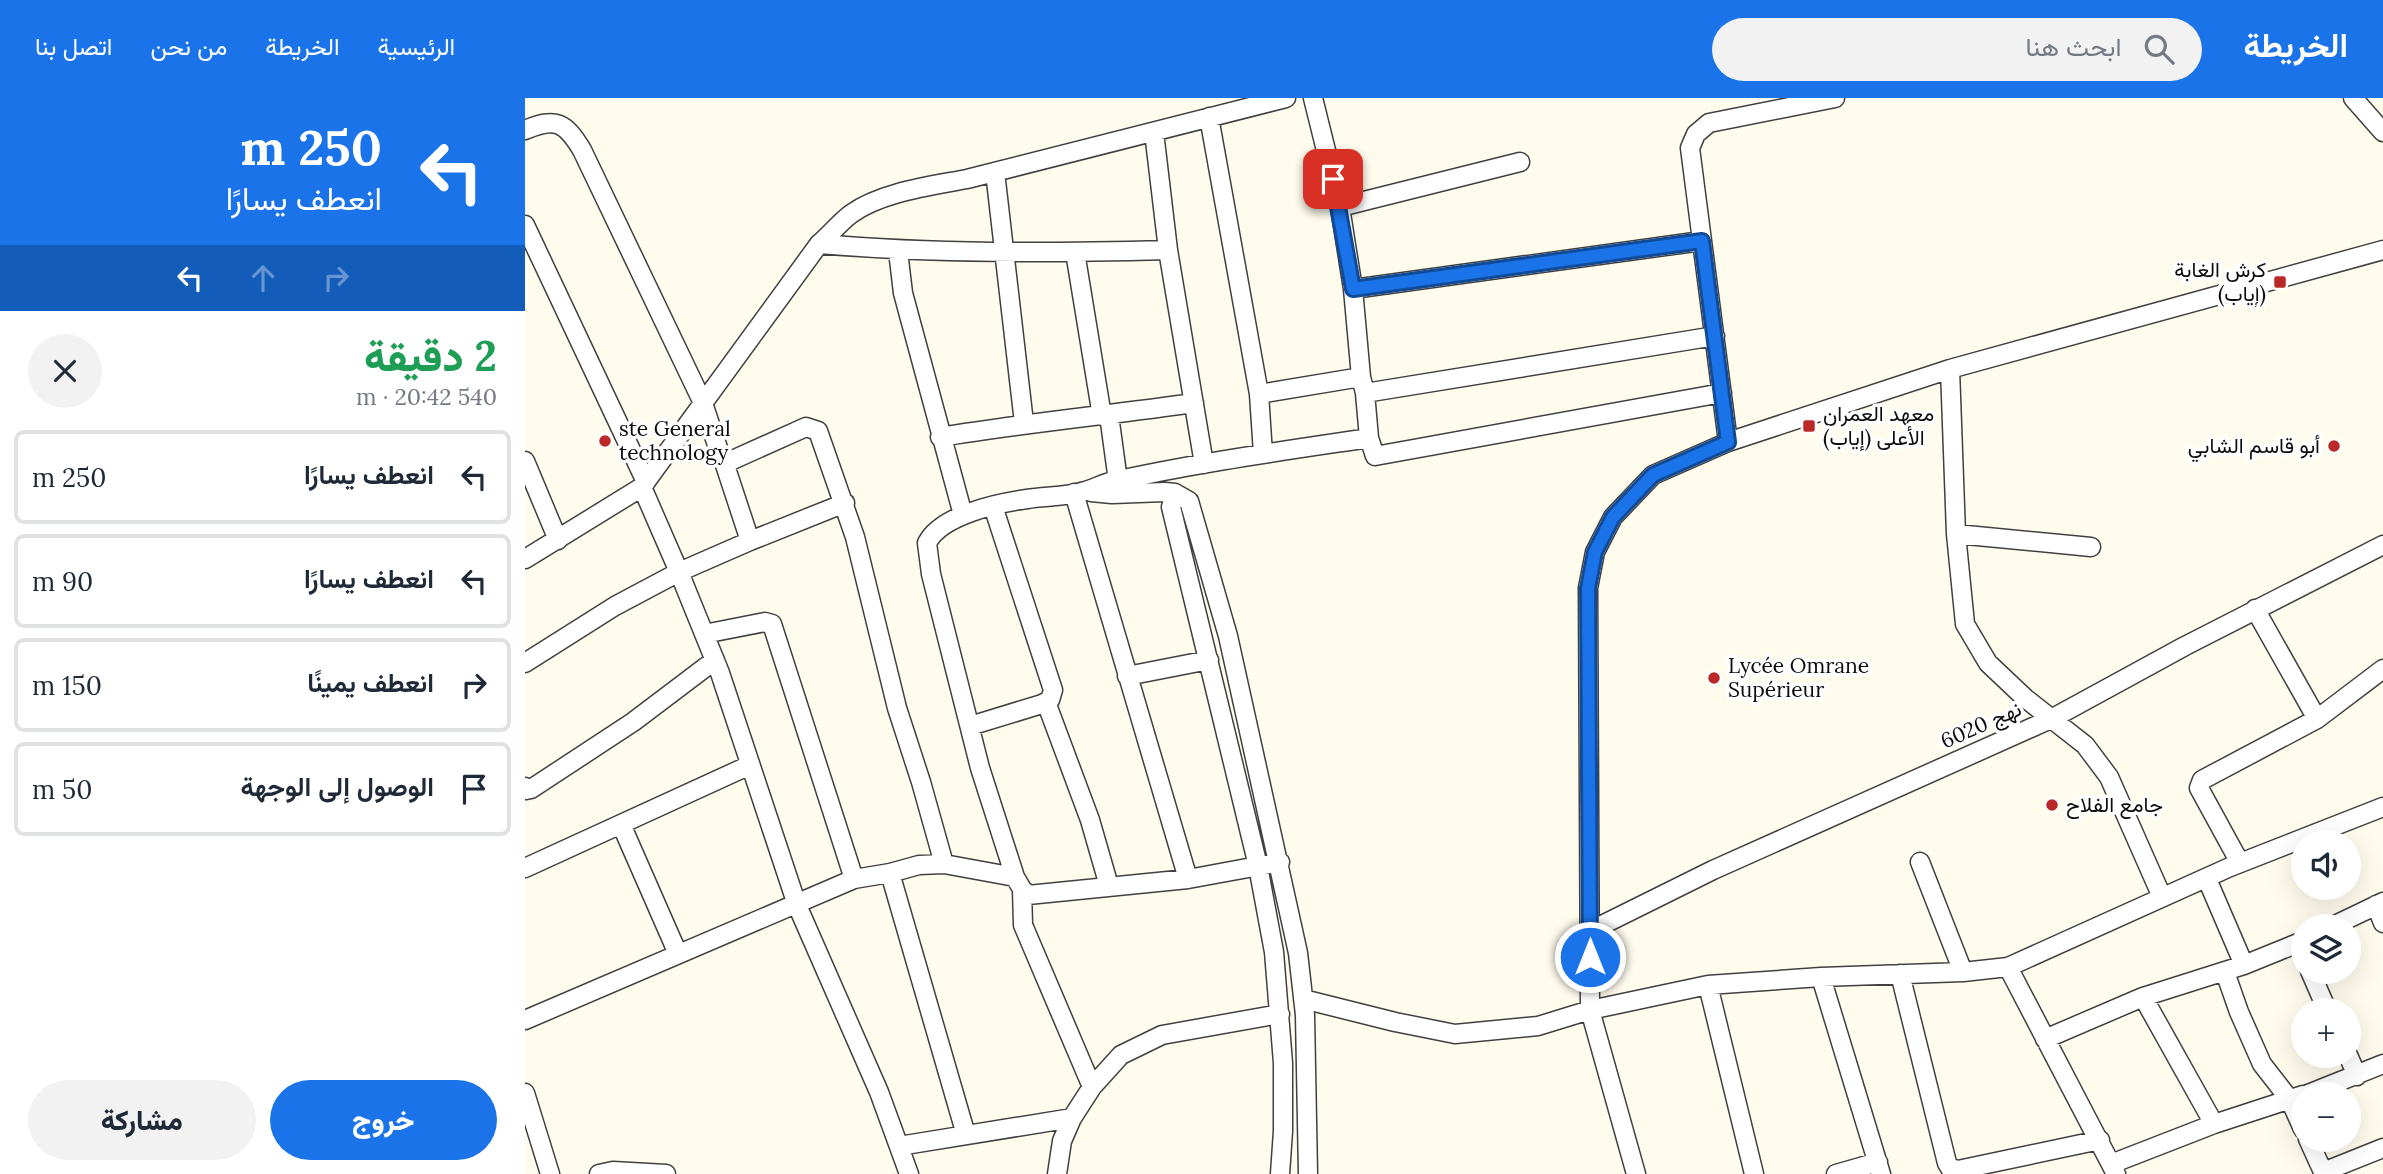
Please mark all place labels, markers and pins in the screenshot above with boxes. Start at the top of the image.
pin [1303,149,1363,209]
place label: كرش الغابة (إياب) [2174,256,2266,308]
marker: كرش الغابة (إياب) [2272,274,2288,290]
place label: معهد العمران الأعلى (إياب) [1823,400,1934,452]
place label: ste General technology [619,415,731,466]
marker: معهد العمران الأعلى (إياب) [1801,418,1817,434]
place label: أبو قاسم الشابي [2188,432,2320,463]
marker: ste General technology [597,433,613,449]
marker: أبو قاسم الشابي [2326,438,2342,454]
place label: Lycée Omrane Supérieur [1728,652,1869,703]
marker: Lycée Omrane Supérieur [1706,670,1722,686]
place label: جامع الفلاح [2066,791,2163,819]
marker: جامع الفلاح [2044,797,2060,813]

